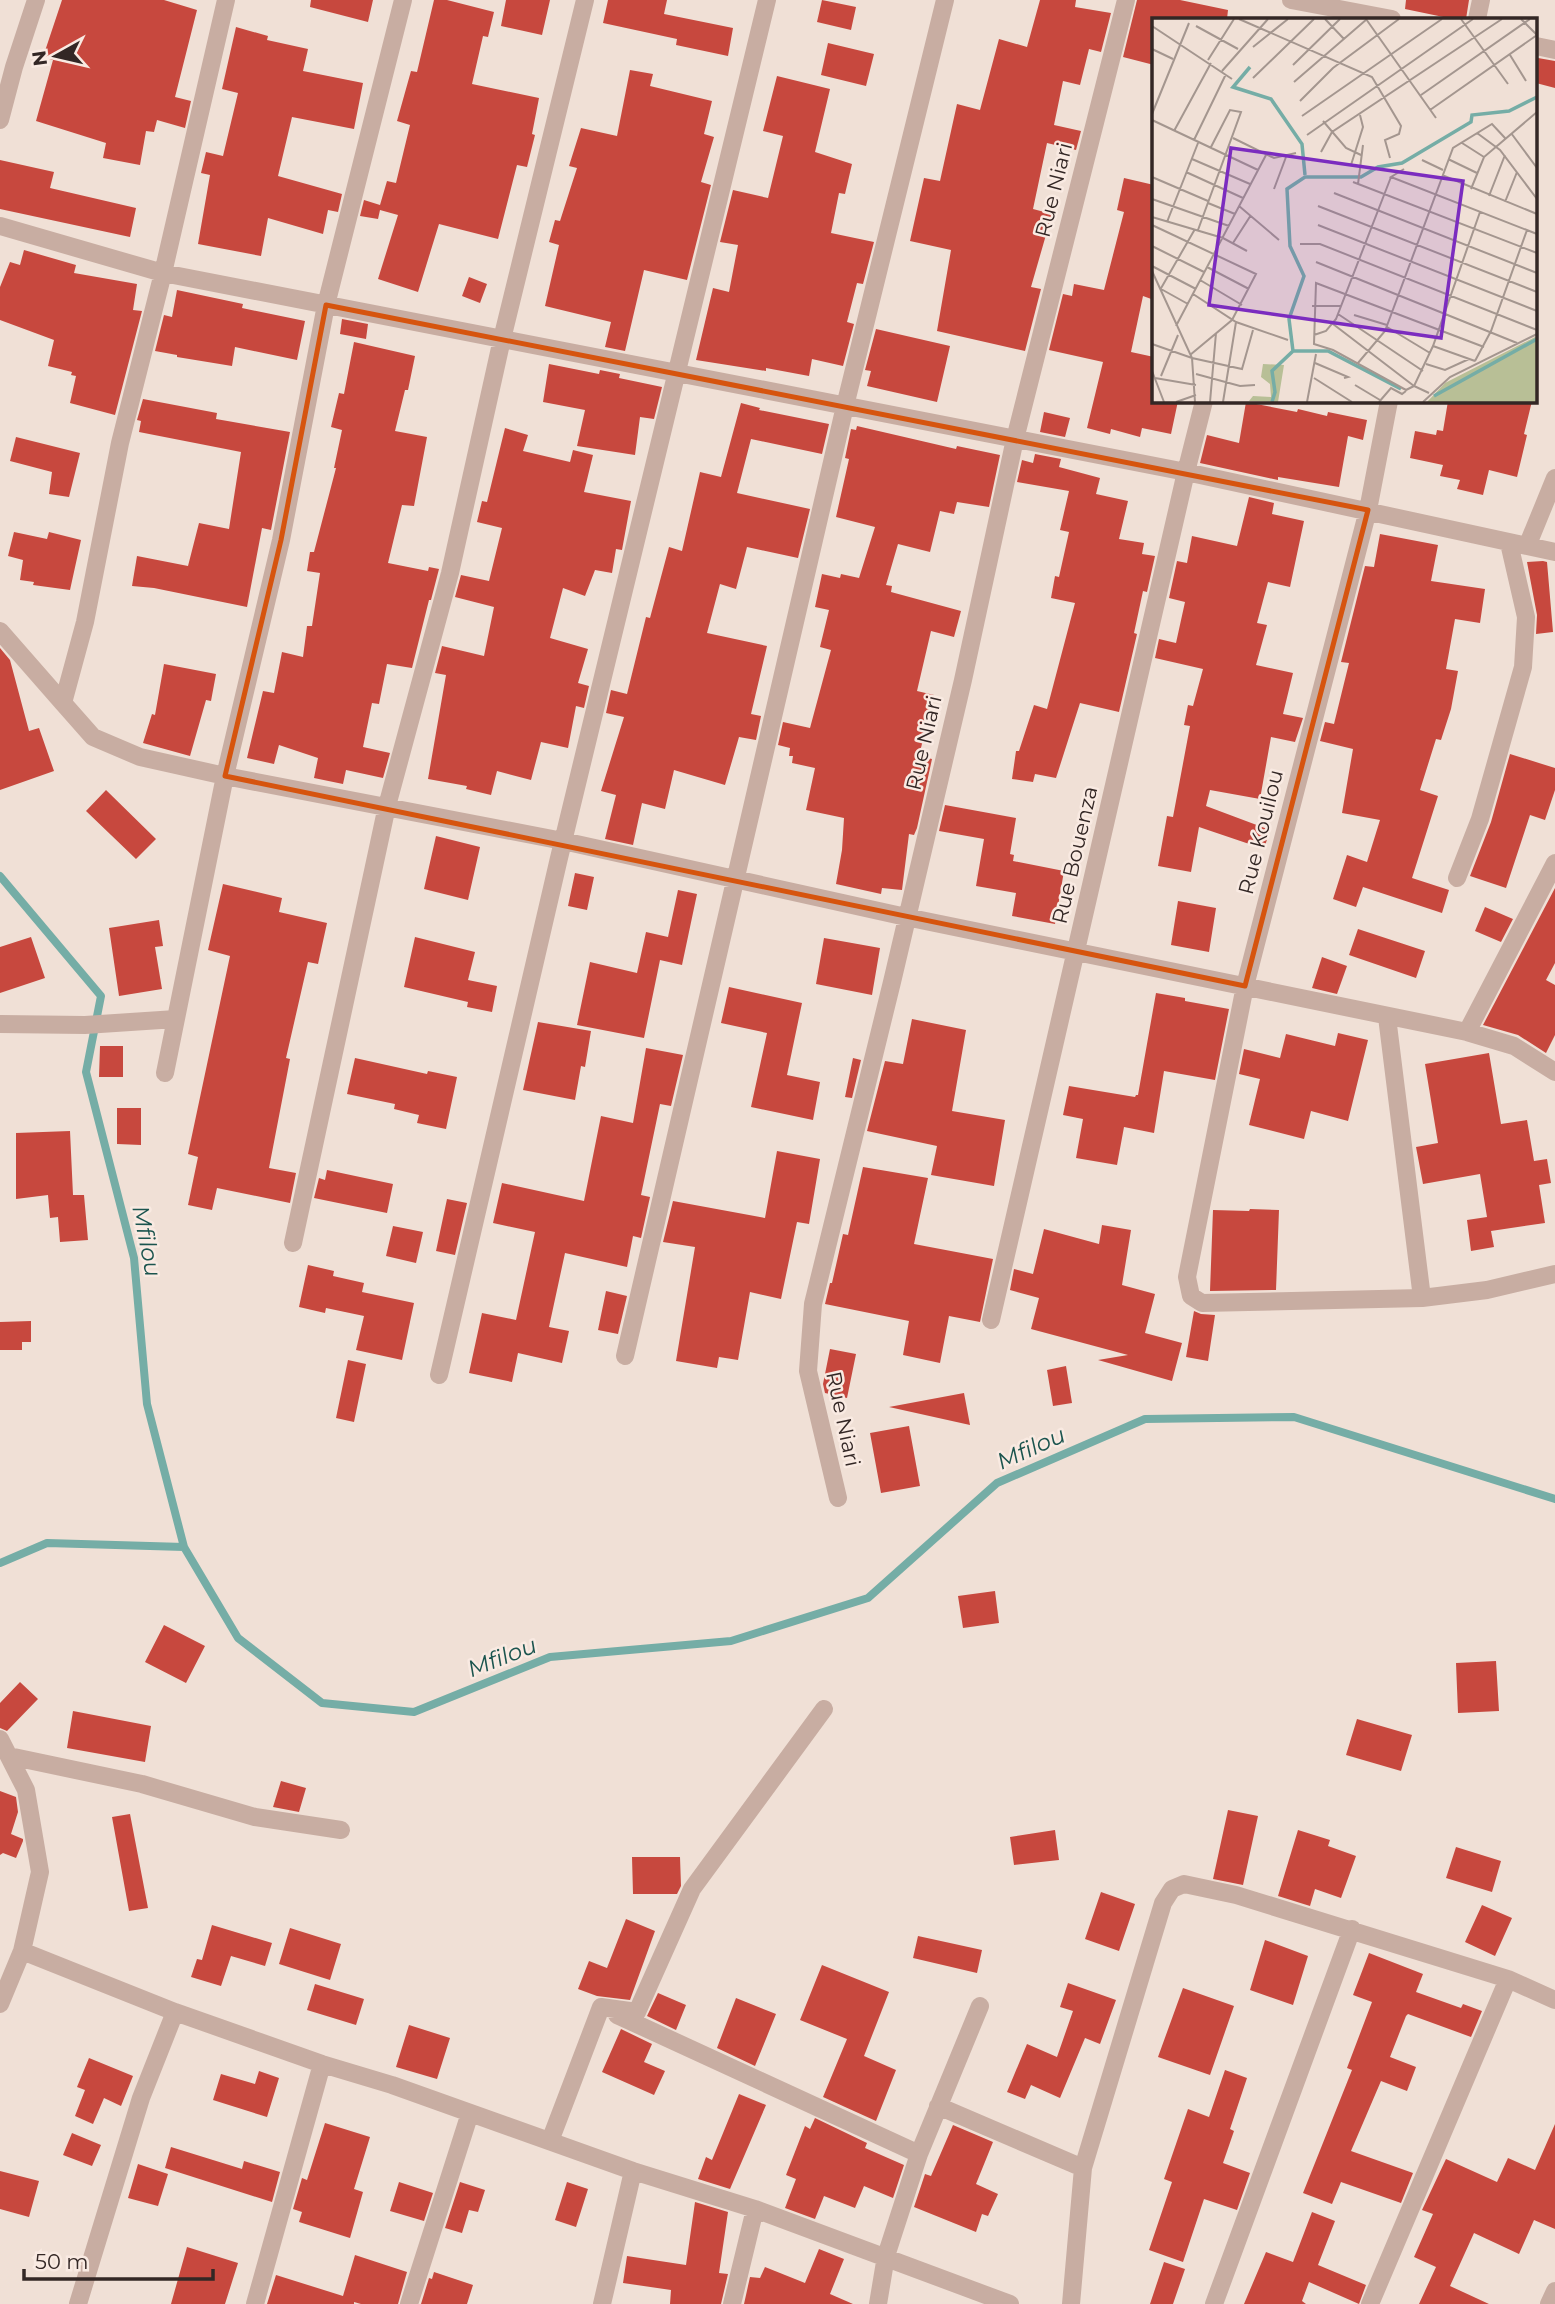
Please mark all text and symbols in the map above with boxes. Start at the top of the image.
inset map [1152,18,1538,402]
north arrow [21,21,91,91]
text: N [27,49,52,68]
street label: Rue Niari [1030,140,1077,240]
street label: Rue Niari [900,693,947,793]
street label: Rue Kouilou [1233,767,1288,897]
street label: Rue Bouenza [1047,784,1103,926]
water label: Mfilou [126,1203,168,1279]
street label: Rue Niari [821,1369,866,1469]
water label: Mfilou [992,1421,1070,1475]
water label: Mfilou [463,1631,541,1683]
scale bar [24,2238,214,2282]
text: 50 m [35,2249,89,2274]

